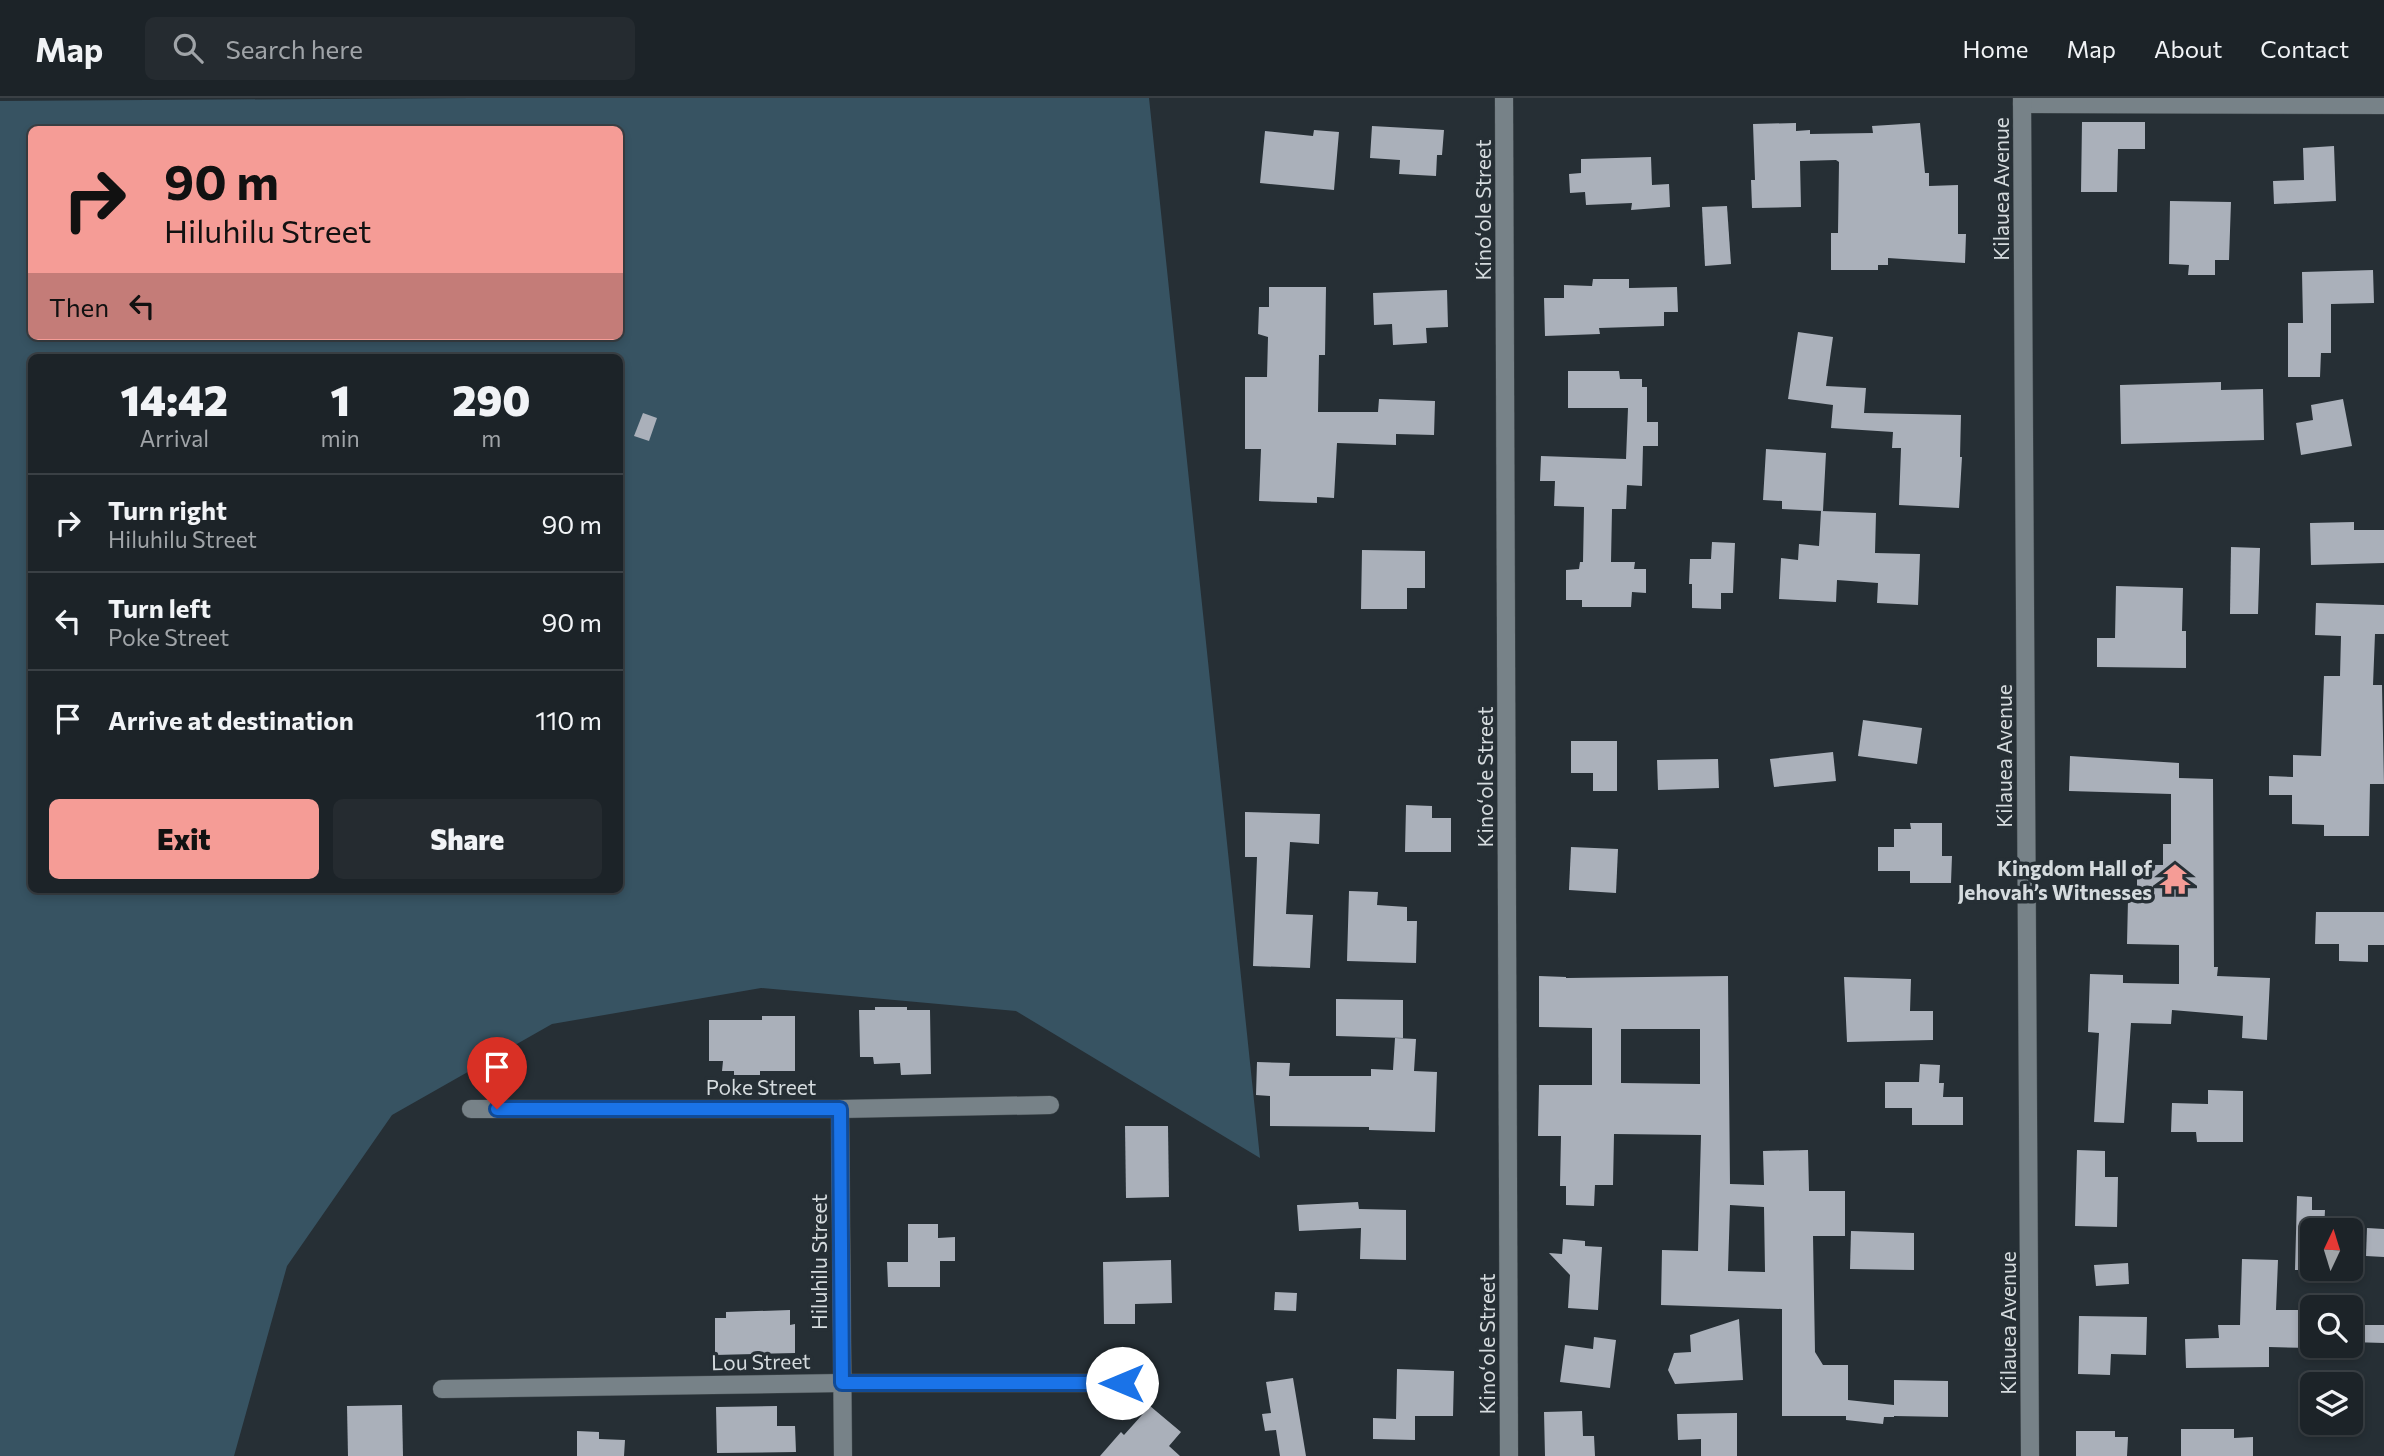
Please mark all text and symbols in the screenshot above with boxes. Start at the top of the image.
search box [145,17,635,80]
text: Map [35,28,103,69]
icon: search [169,29,207,67]
text: Search here [225,33,363,64]
text: Home [1963,34,2029,63]
text: Map [2067,34,2116,63]
text: About [2154,34,2222,63]
text: Contact [2260,34,2349,63]
street label: Kilauea Avenue [1988,117,2013,261]
street label: Kinoʻole Street [1470,139,1495,281]
text: 90 m [164,150,279,210]
icon: right [49,154,140,245]
text: Hiluhilu Street [164,210,371,250]
icon: left [123,287,161,325]
text: Then [49,291,109,322]
text: 14:42 [120,373,228,425]
text: 1 [330,373,350,425]
text: 290 [452,373,531,425]
text: Arrival [140,424,209,452]
text: min [321,424,360,452]
text: m [481,424,501,452]
text: Turn right [108,494,227,525]
icon: right [49,504,87,542]
text: 90 m [542,508,602,539]
text: Hiluhilu Street [108,525,257,553]
text: Turn left [108,592,211,623]
icon: left [49,602,87,640]
text: 90 m [542,606,602,637]
text: Poke Street [108,623,229,651]
street label: Kilauea Avenue [1991,684,2016,828]
icon: arrive [49,700,87,738]
text: Arrive at destination [108,704,354,735]
text: 110 m [535,704,602,735]
street label: Kinoʻole Street [1472,706,1497,848]
button: Exit [49,799,319,879]
button: Share [333,799,602,879]
place label: Kingdom Hall of Jehovah’s Witnesses [1958,855,2152,904]
temple icon: Kingdom Hall of Jehovah’s Witnesses [2158,862,2192,896]
pin [467,1037,527,1109]
icon: arrive [478,1048,516,1086]
street label: Poke Street [706,1074,816,1099]
street label: Hiluhilu Street [806,1194,831,1330]
north arrow [2300,1218,2362,1281]
map controls [2300,1218,2363,1435]
street label: Kilauea Avenue [1995,1251,2020,1395]
street label: Kinoʻole Street [1474,1273,1499,1415]
button: search [2300,1295,2363,1358]
position arrow [1085,1346,1159,1420]
street label: Lou Street [711,1348,811,1374]
button: layers [2300,1372,2363,1435]

